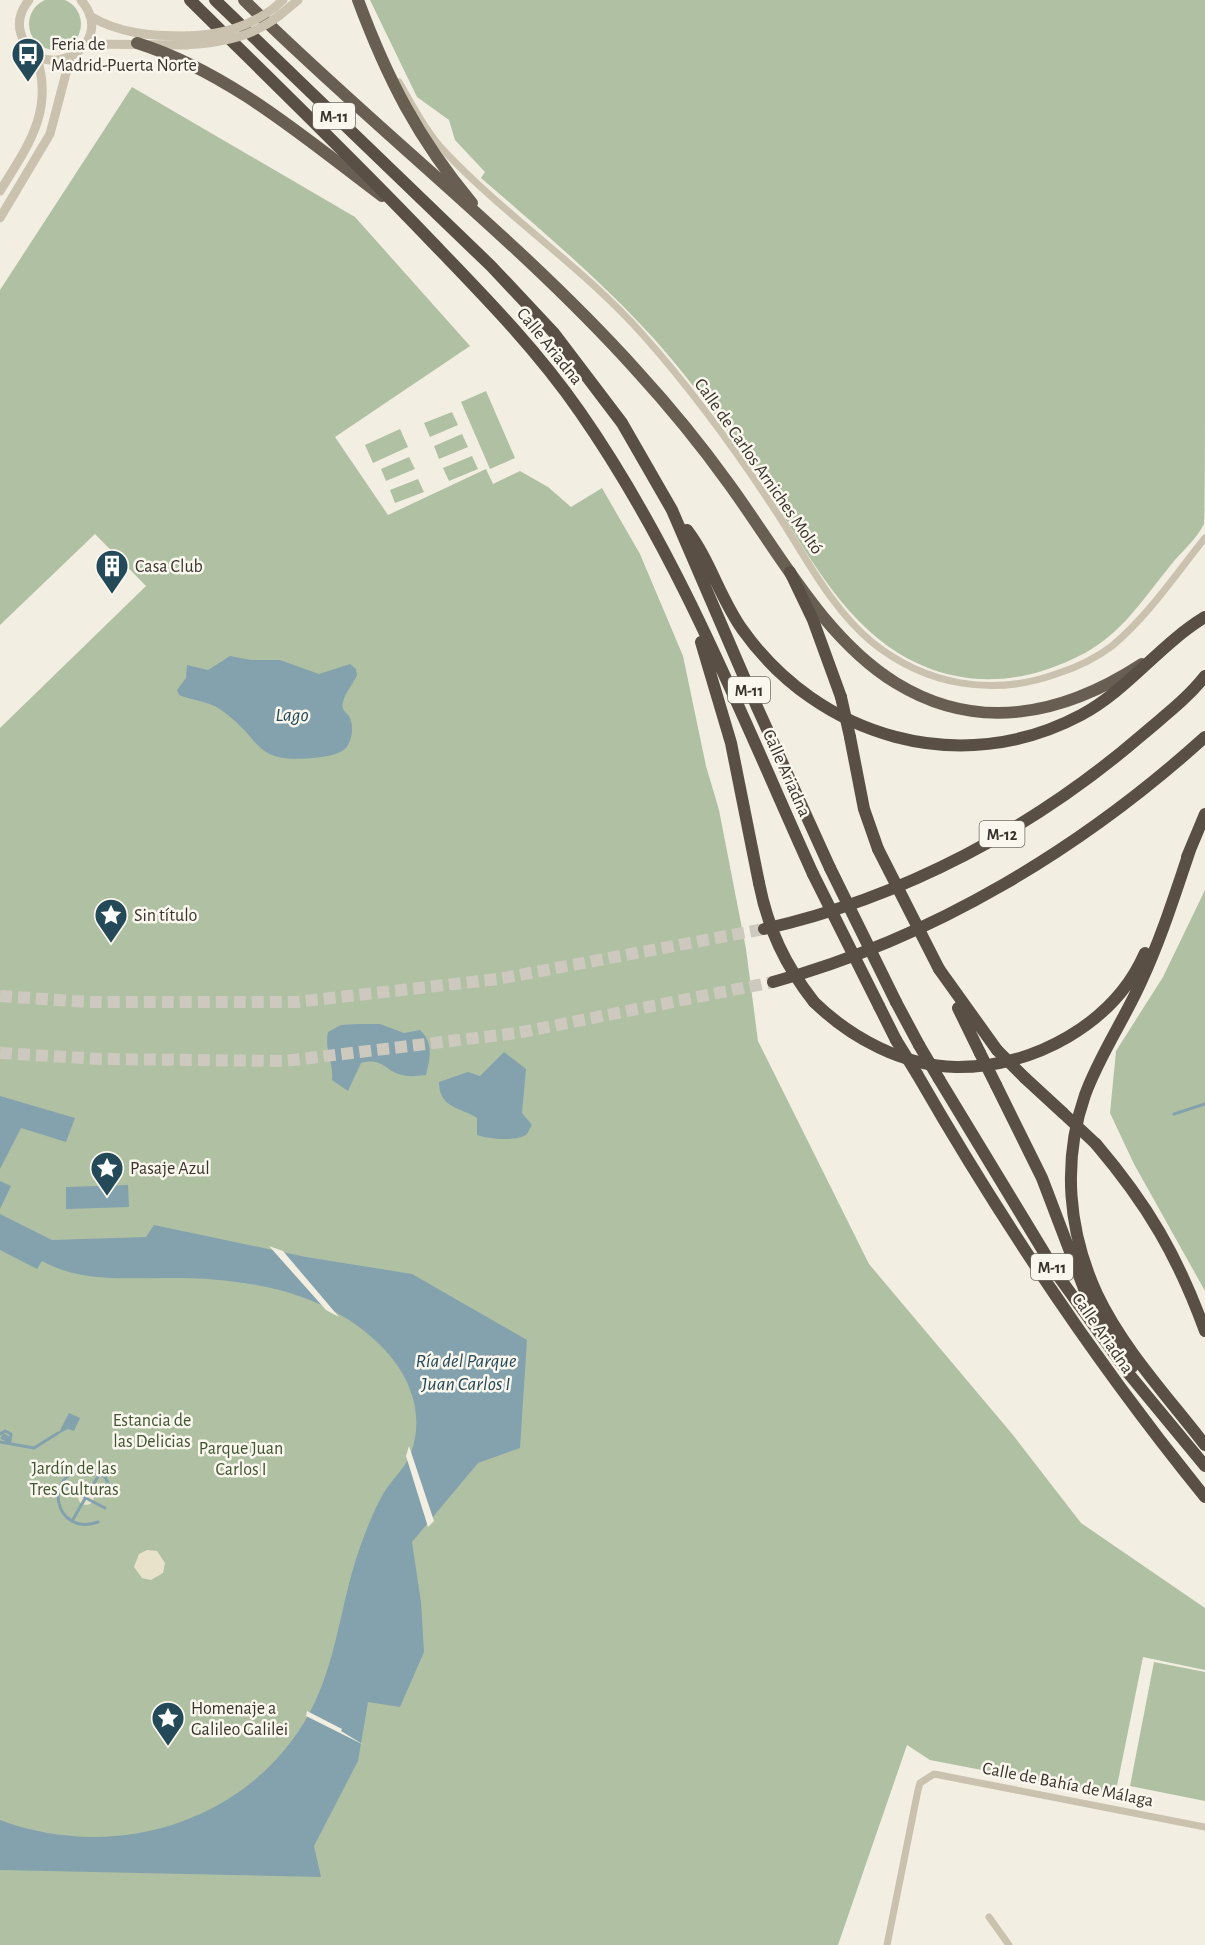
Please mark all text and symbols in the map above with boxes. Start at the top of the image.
bus stop icon: Feria de Madrid-Puerta Norte [10,36,46,83]
place label: Feria de Madrid-Puerta Norte [51,36,197,75]
road number: M-11 [313,103,355,129]
street label: Calle Ariadna [513,305,586,389]
street label: Calle de Carlos Arniches Moltó [691,375,826,558]
building icon: Casa Club [94,548,130,595]
place label: Casa Club [135,558,203,576]
road number: M-11 [728,677,770,703]
water label: Lago [275,705,309,725]
street label: Calle Ariadna [759,727,813,820]
road number: M-12 [980,821,1024,847]
place icon: Sin título [93,897,129,944]
place label: Sin título [134,907,198,925]
place icon: Pasaje Azul [89,1150,125,1197]
place label: Pasaje Azul [130,1160,210,1178]
road number: M-11 [1031,1254,1073,1280]
street label: Calle Ariadna [1068,1290,1136,1377]
water label: Ría del Parque Juan Carlos I [415,1351,517,1394]
park label: Estancia de las Delicias [113,1412,191,1451]
park label: Parque Juan Carlos I [199,1440,283,1479]
park label: Jardín de las Tres Culturas [29,1460,119,1499]
place icon: Homenaje a Galileo Galilei [150,1700,186,1747]
place label: Homenaje a Galileo Galilei [191,1700,288,1739]
street label: Calle de Bahía de Málaga [981,1760,1155,1810]

